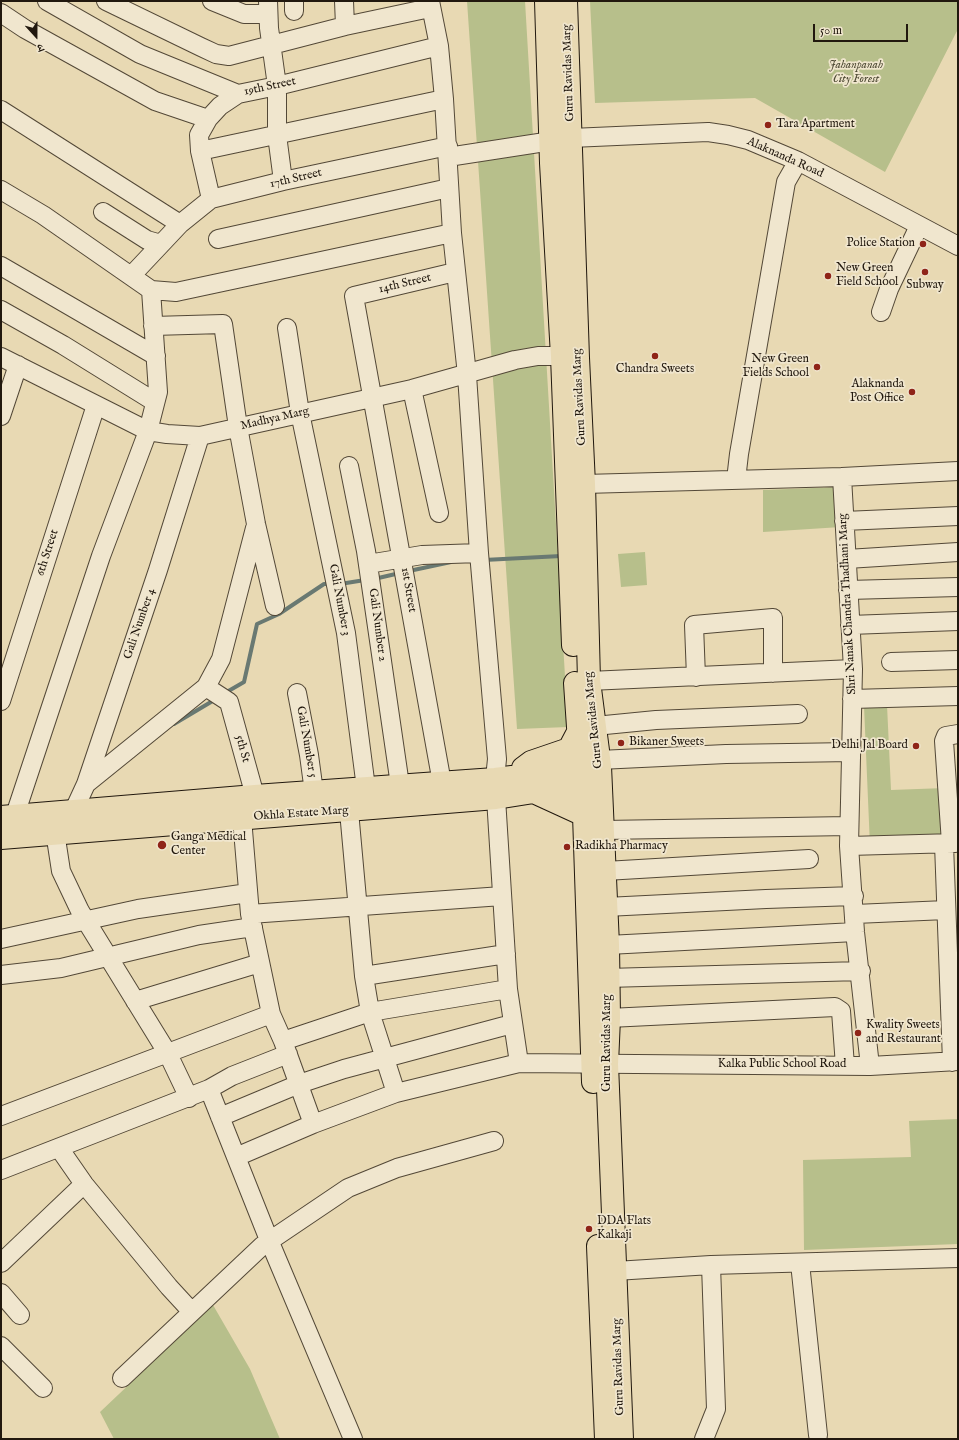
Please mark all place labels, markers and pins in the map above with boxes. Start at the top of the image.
place label: Tara Apartment [776,118,855,132]
marker: Tara Apartment [763,120,773,130]
place label: Police Station [847,237,915,251]
marker: Police Station [918,239,928,249]
place label: New Green Field School [836,262,898,290]
marker: Subway [920,267,930,277]
marker: New Green Field School [823,271,833,281]
place label: Subway [906,279,944,293]
marker: Chandra Sweets [650,351,660,361]
place label: New Green Fields School [742,353,809,381]
marker: New Green Fields School [812,362,822,372]
place label: Chandra Sweets [616,363,694,377]
place label: Alaknanda Post Office [850,378,904,406]
marker: Alaknanda Post Office [907,387,917,397]
place label: Bikaner Sweets [629,736,704,750]
marker: Bikaner Sweets [616,738,626,748]
place label: Delhi Jal Board [831,739,908,753]
marker: Delhi Jal Board [911,741,921,751]
place label: Ganga Medical Center [171,831,246,859]
marker: Ganga Medical Center [156,839,168,851]
place label: Radikha Pharmacy [575,840,668,854]
marker: Radikha Pharmacy [562,842,572,852]
place label: Kwality Sweets and Restaurant [866,1019,941,1047]
marker: Kwality Sweets and Restaurant [853,1028,863,1038]
place label: DDA Flats Kalkaji [597,1215,651,1243]
marker: DDA Flats Kalkaji [584,1224,594,1234]

